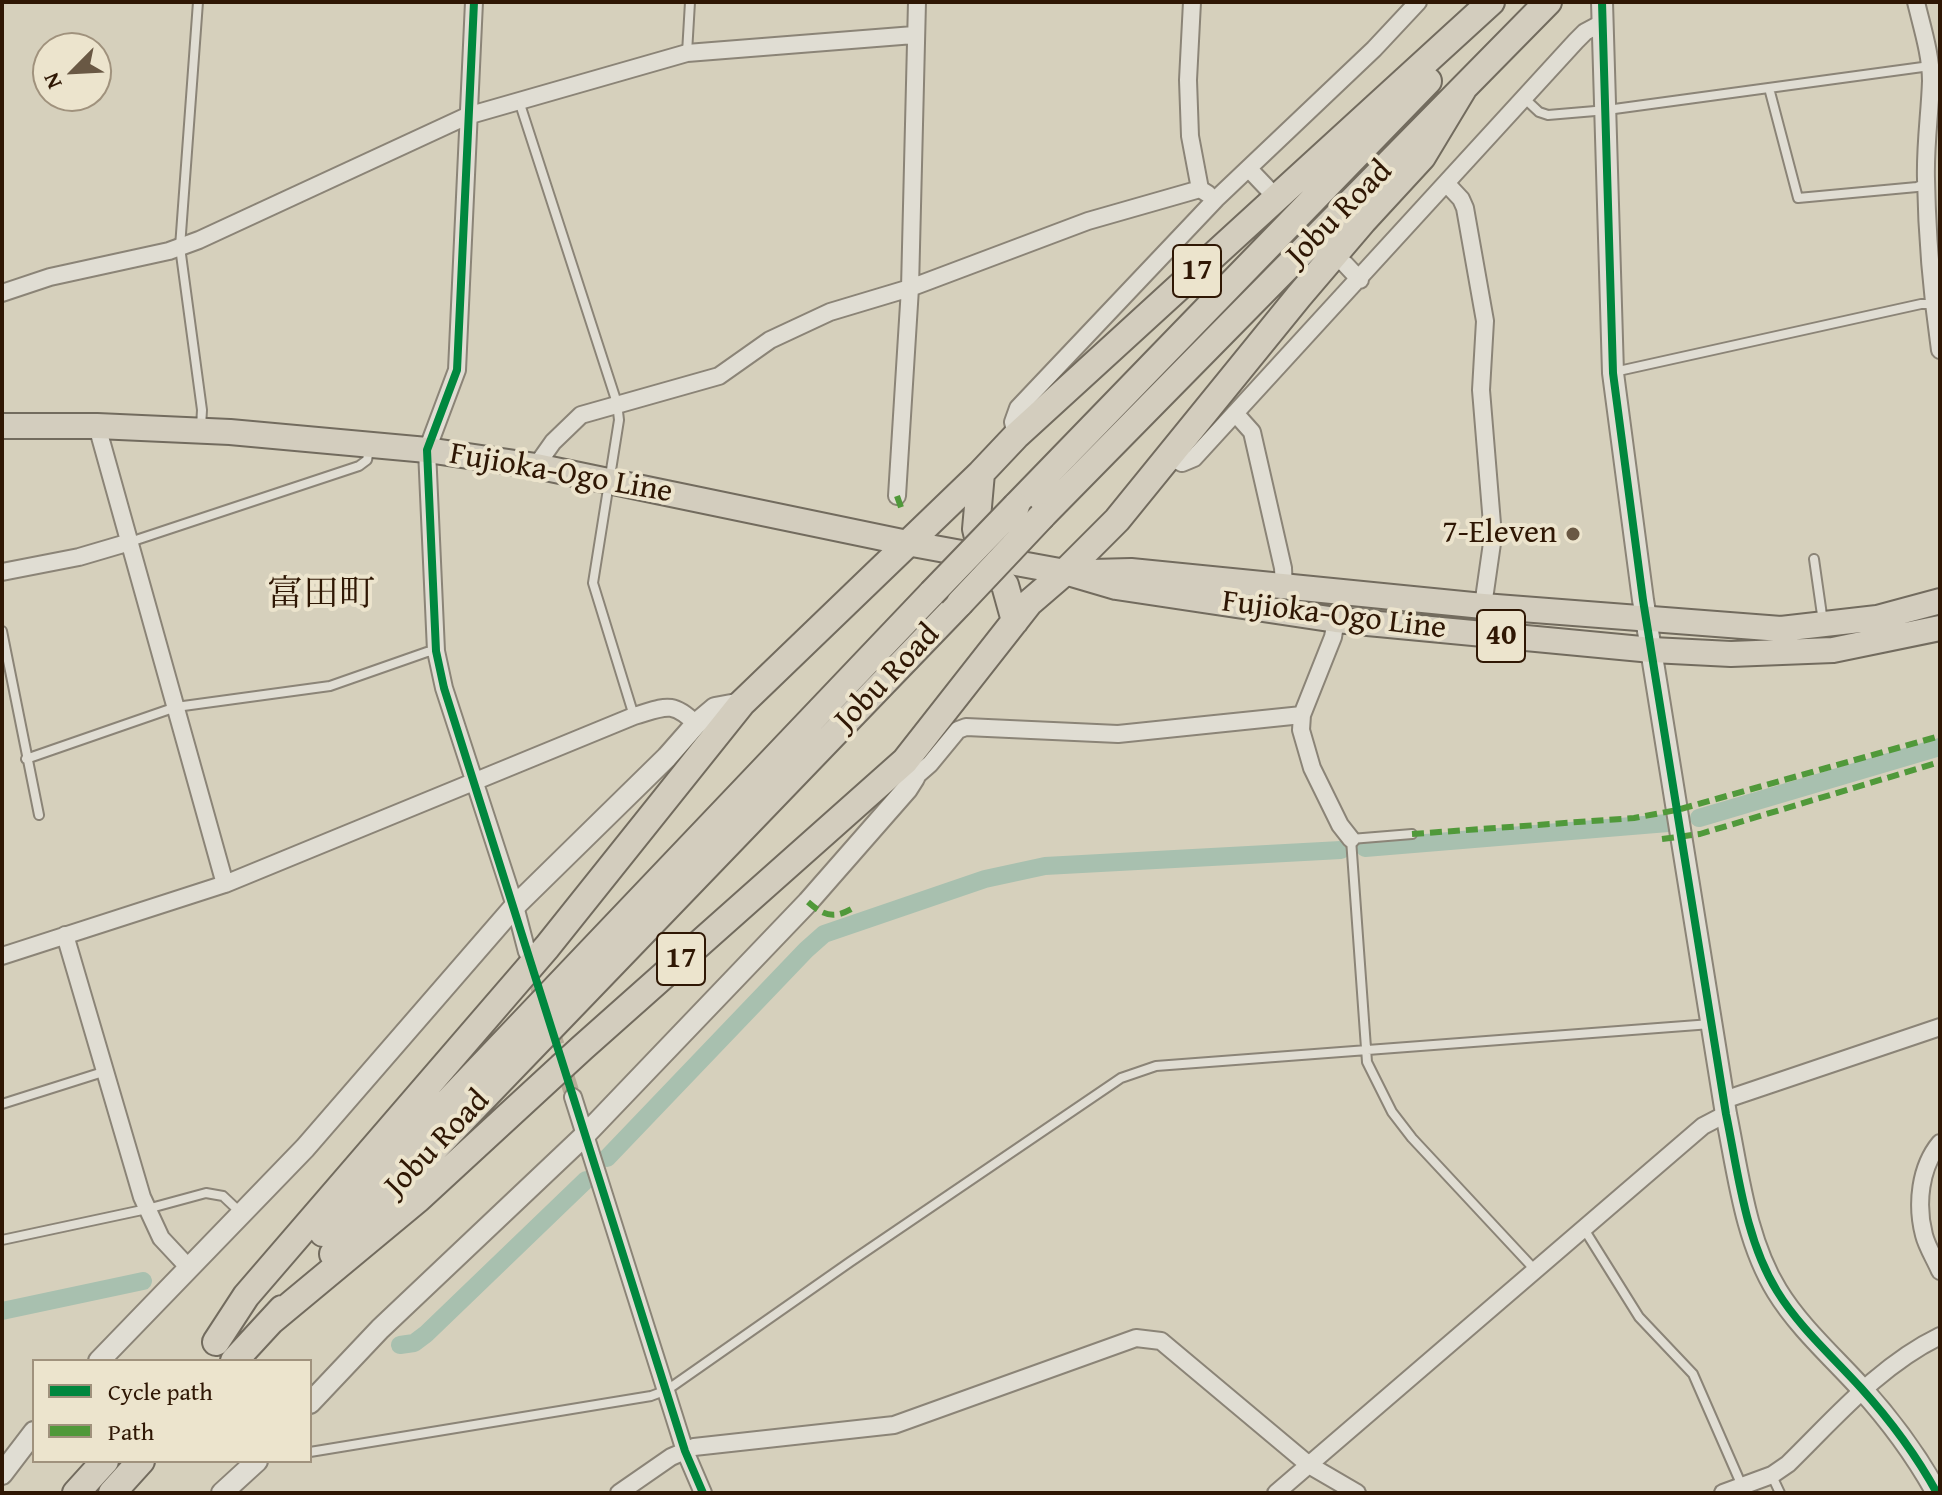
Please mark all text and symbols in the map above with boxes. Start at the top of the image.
north arrow [32,32,112,112]
text: N [34,68,70,94]
street label: Jobu Road [1279,153,1401,275]
road number: 17 [1173,245,1221,297]
street label: Fujioka-Ogo Line [447,436,675,512]
place label: 7-Eleven [1442,515,1557,553]
marker: 7-Eleven [1564,525,1582,543]
district label: 富田町 [267,574,375,618]
street label: Fujioka-Ogo Line [1220,583,1448,649]
road number: 40 [1477,610,1525,662]
street label: Jobu Road [828,616,948,740]
road number: 17 [657,933,705,985]
street label: Jobu Road [378,1082,498,1206]
legend [32,1359,312,1463]
text: Cycle path [108,1374,213,1409]
text: Path [108,1414,154,1449]

